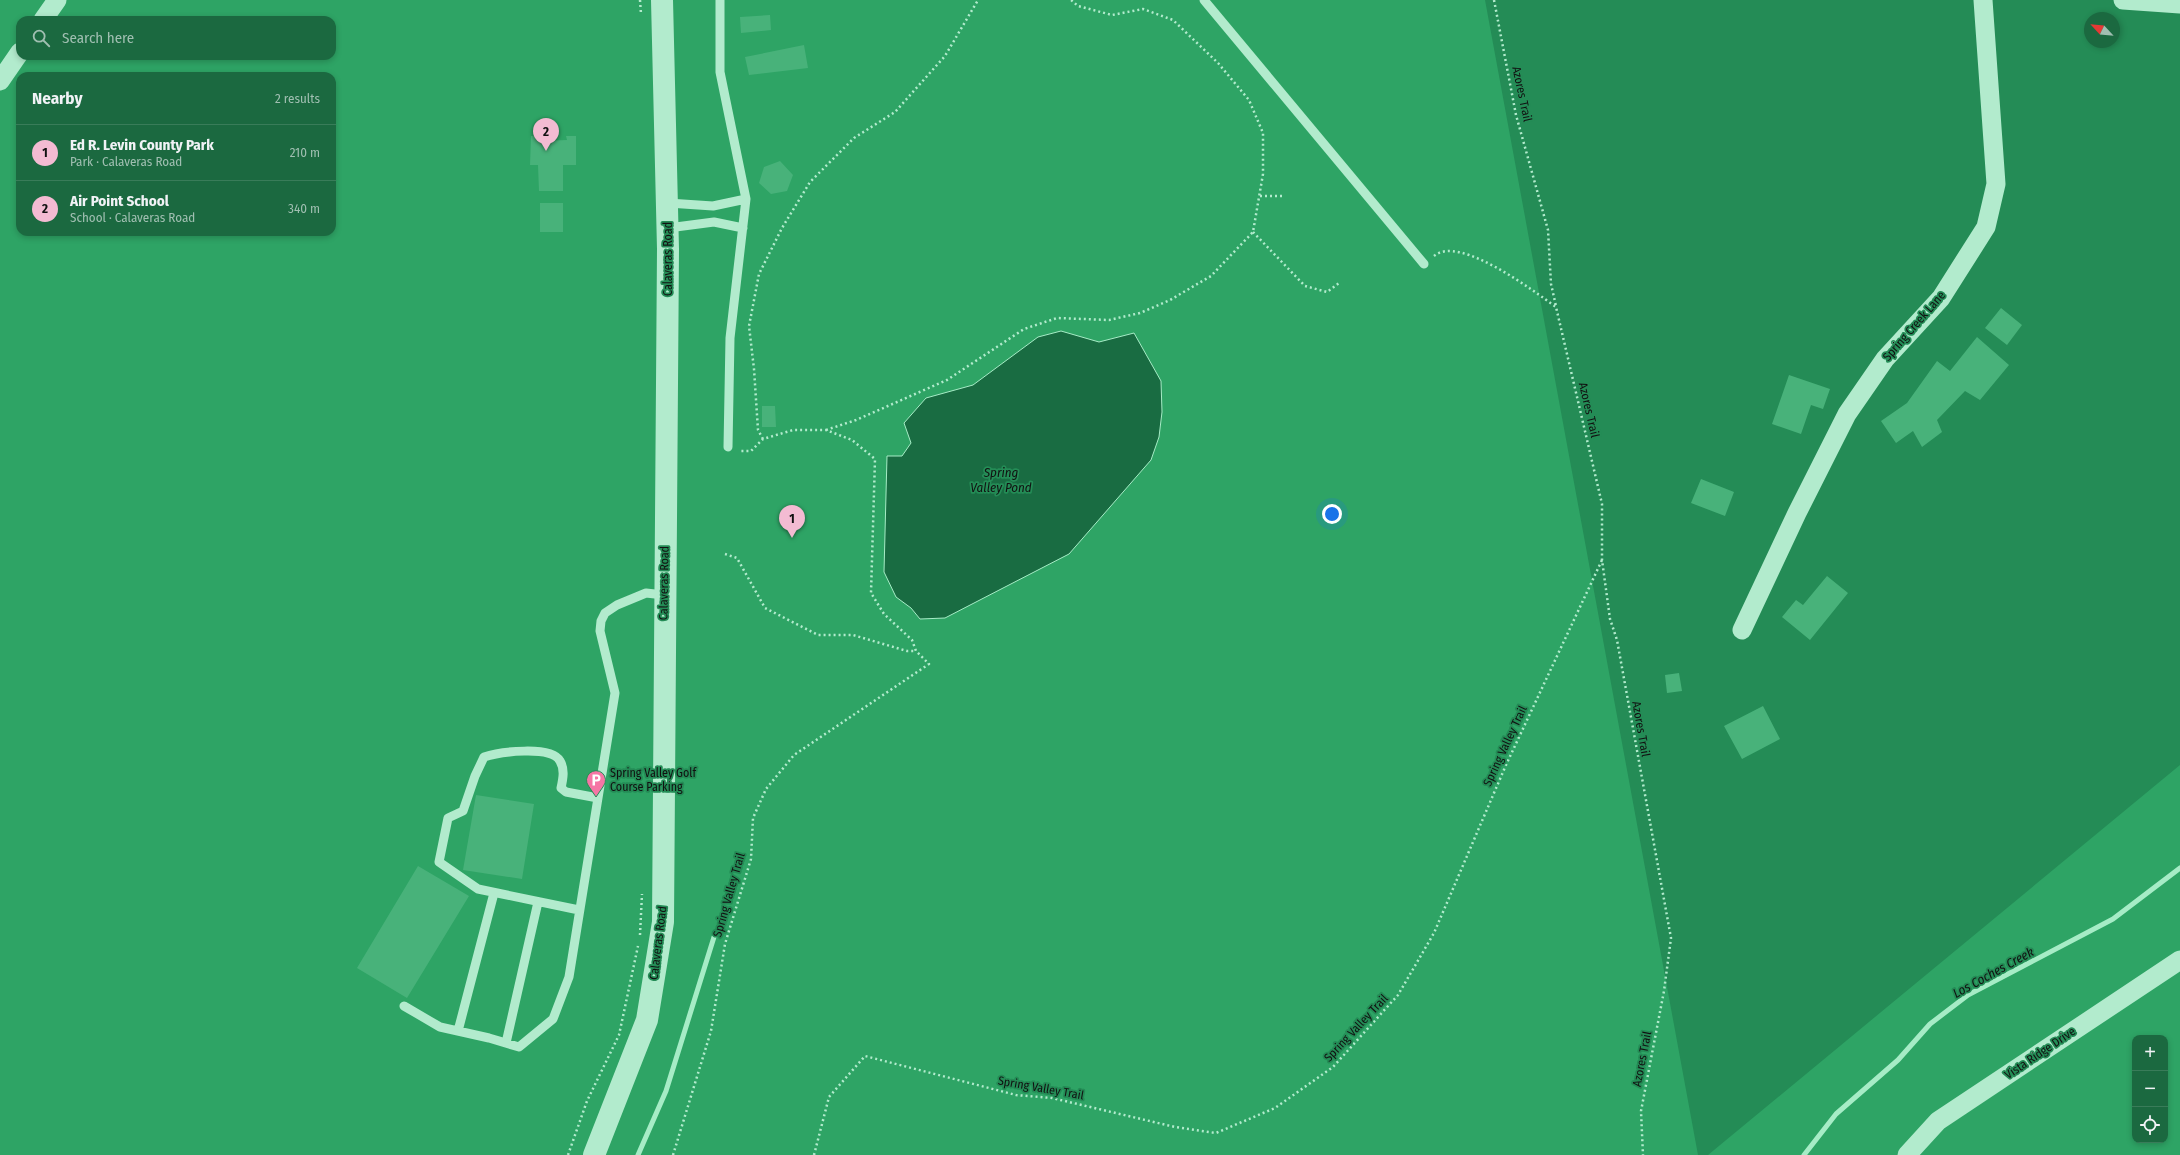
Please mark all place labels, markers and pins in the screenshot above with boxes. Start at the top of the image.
pin: 2 [533,118,559,151]
pin: 1 [779,505,805,538]
place label: Spring Valley Golf Course Parking [610,766,697,794]
parking icon: Spring Valley Golf Course Parking [585,769,607,797]

